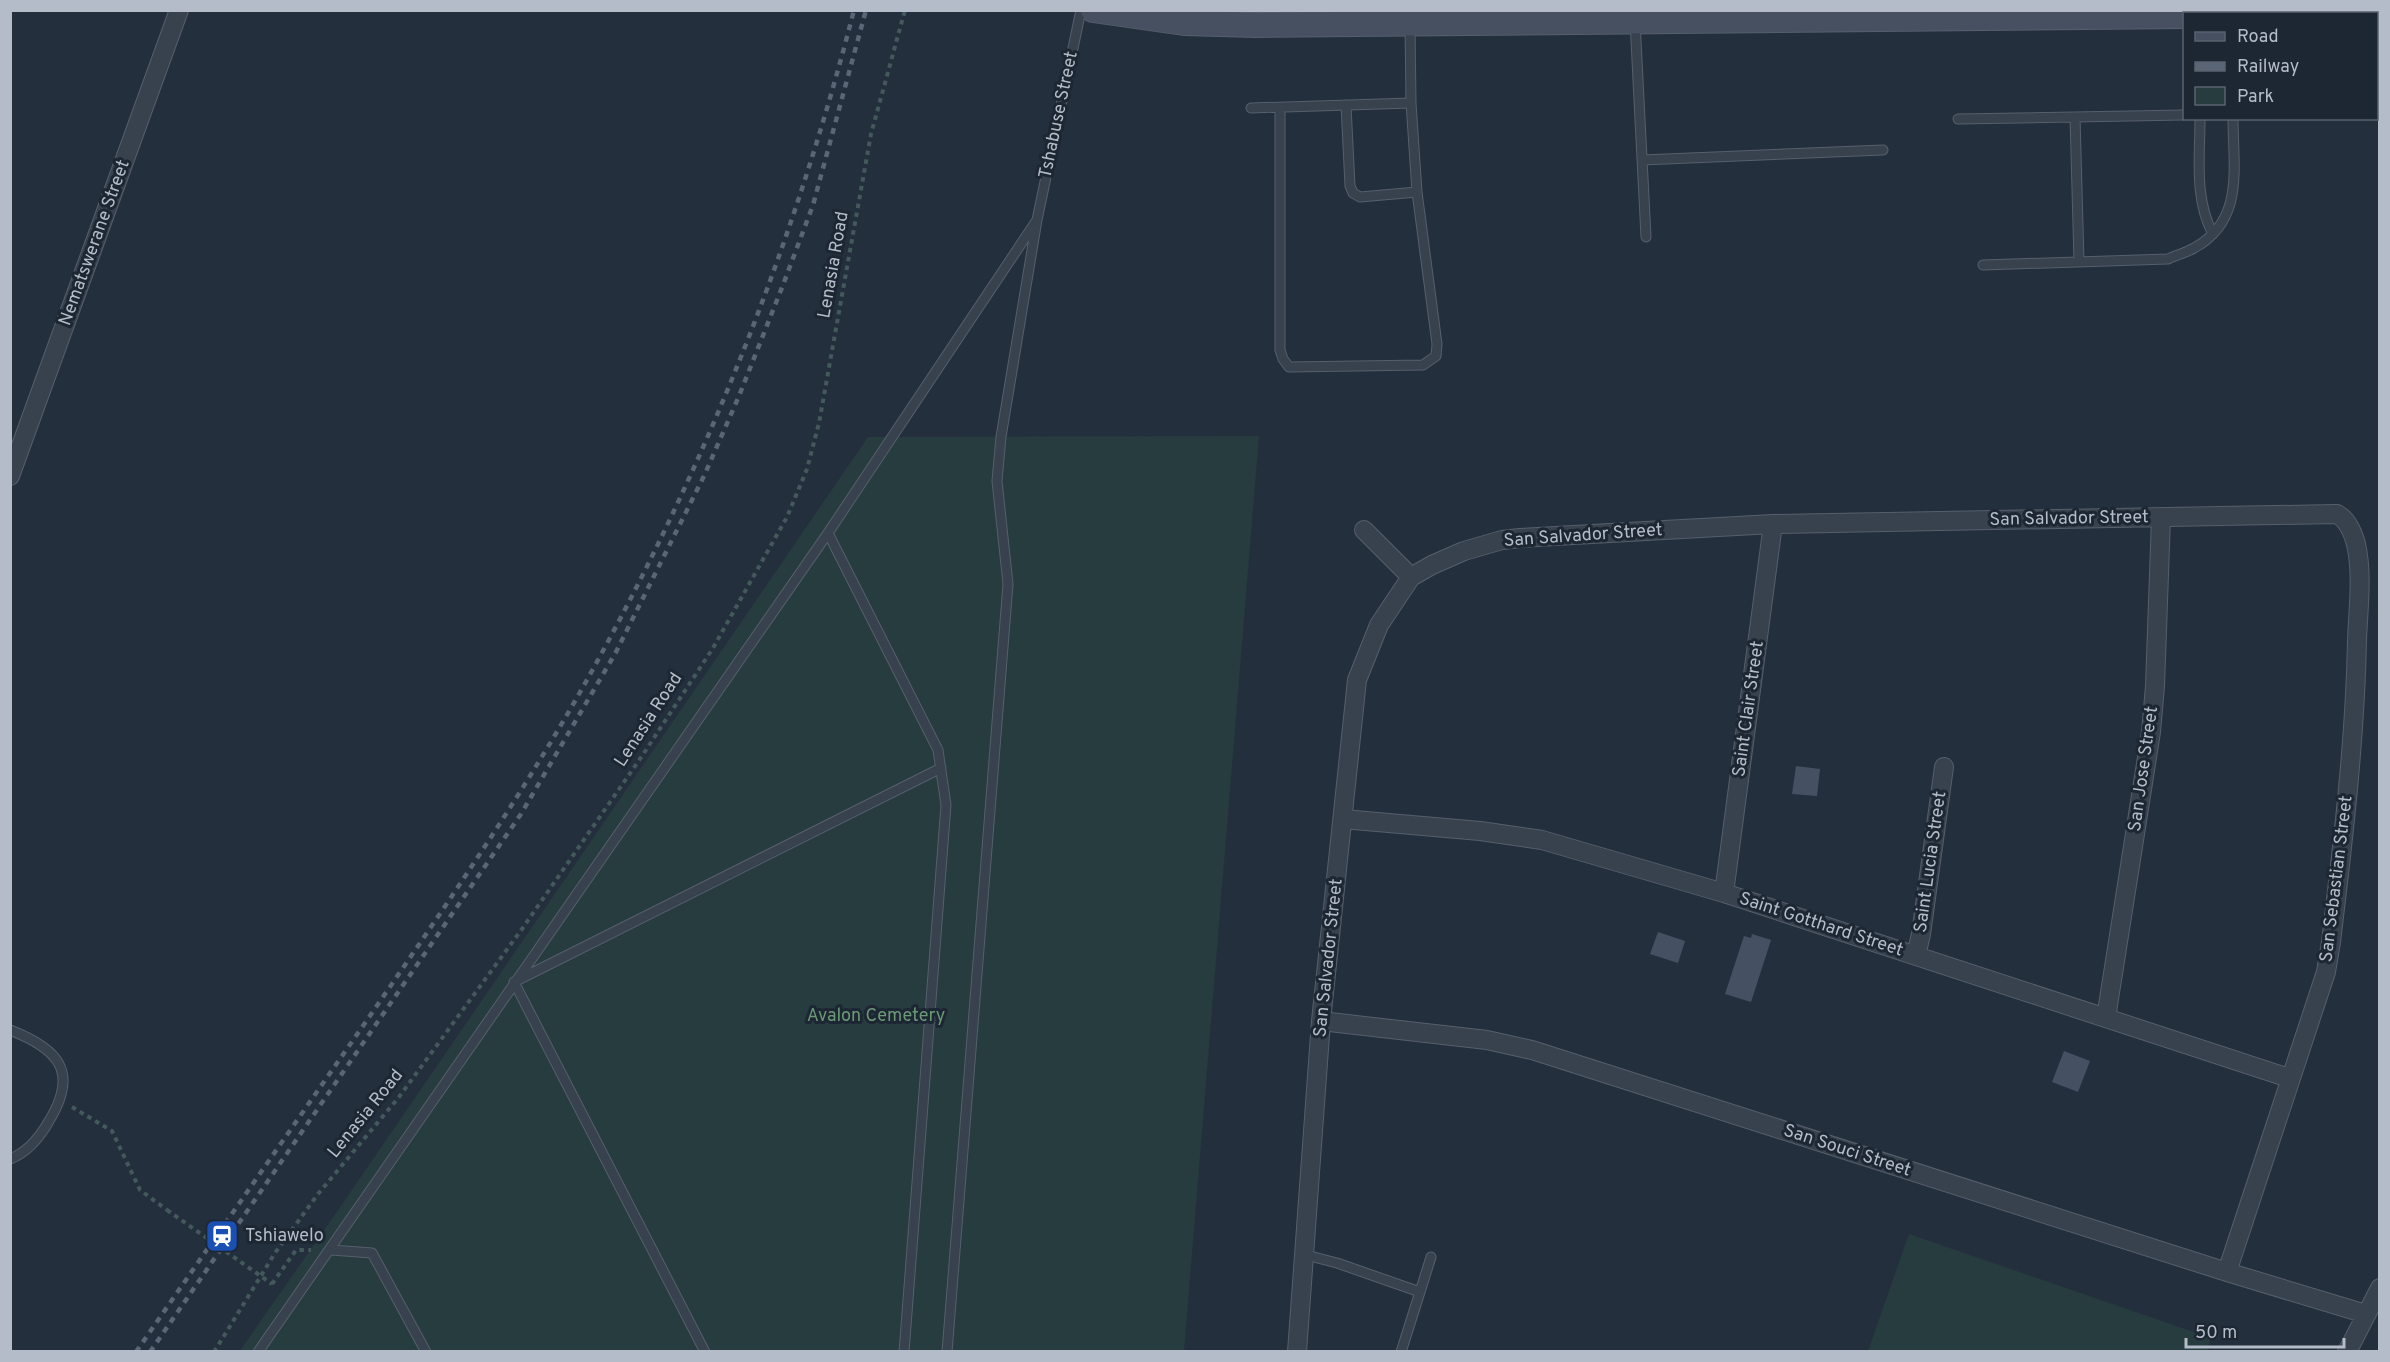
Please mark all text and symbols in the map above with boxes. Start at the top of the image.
legend [2183,12,2378,120]
text: Road [2237,26,2279,49]
street label: Tshabuse Street [1034,49,1084,181]
text: Railway [2237,56,2299,79]
text: Park [2237,86,2274,109]
street label: Nematswerane Street [54,157,136,329]
street label: Lenasia Road [813,210,855,320]
street label: San Salvador Street [1989,506,2149,532]
street label: San Salvador Street [1503,519,1663,553]
street label: Saint Clair Street [1728,640,1770,778]
street label: Lenasia Road [610,668,688,772]
street label: San Jose Street [2124,705,2164,833]
street label: Saint Lucia Street [1910,790,1952,934]
street label: San Sebastian Street [2315,794,2359,964]
street label: San Salvador Street [1309,878,1349,1038]
street label: Saint Gotthard Street [1736,888,1906,962]
park label: Avalon Cemetery [807,1005,945,1028]
street label: Lenasia Road [323,1065,409,1163]
street label: San Souci Street [1780,1120,1914,1182]
station icon: Tshiawelo [204,1218,240,1254]
place label: Tshiawelo [245,1225,324,1248]
scale bar [2186,1311,2344,1349]
text: 50 m [2195,1322,2237,1345]

